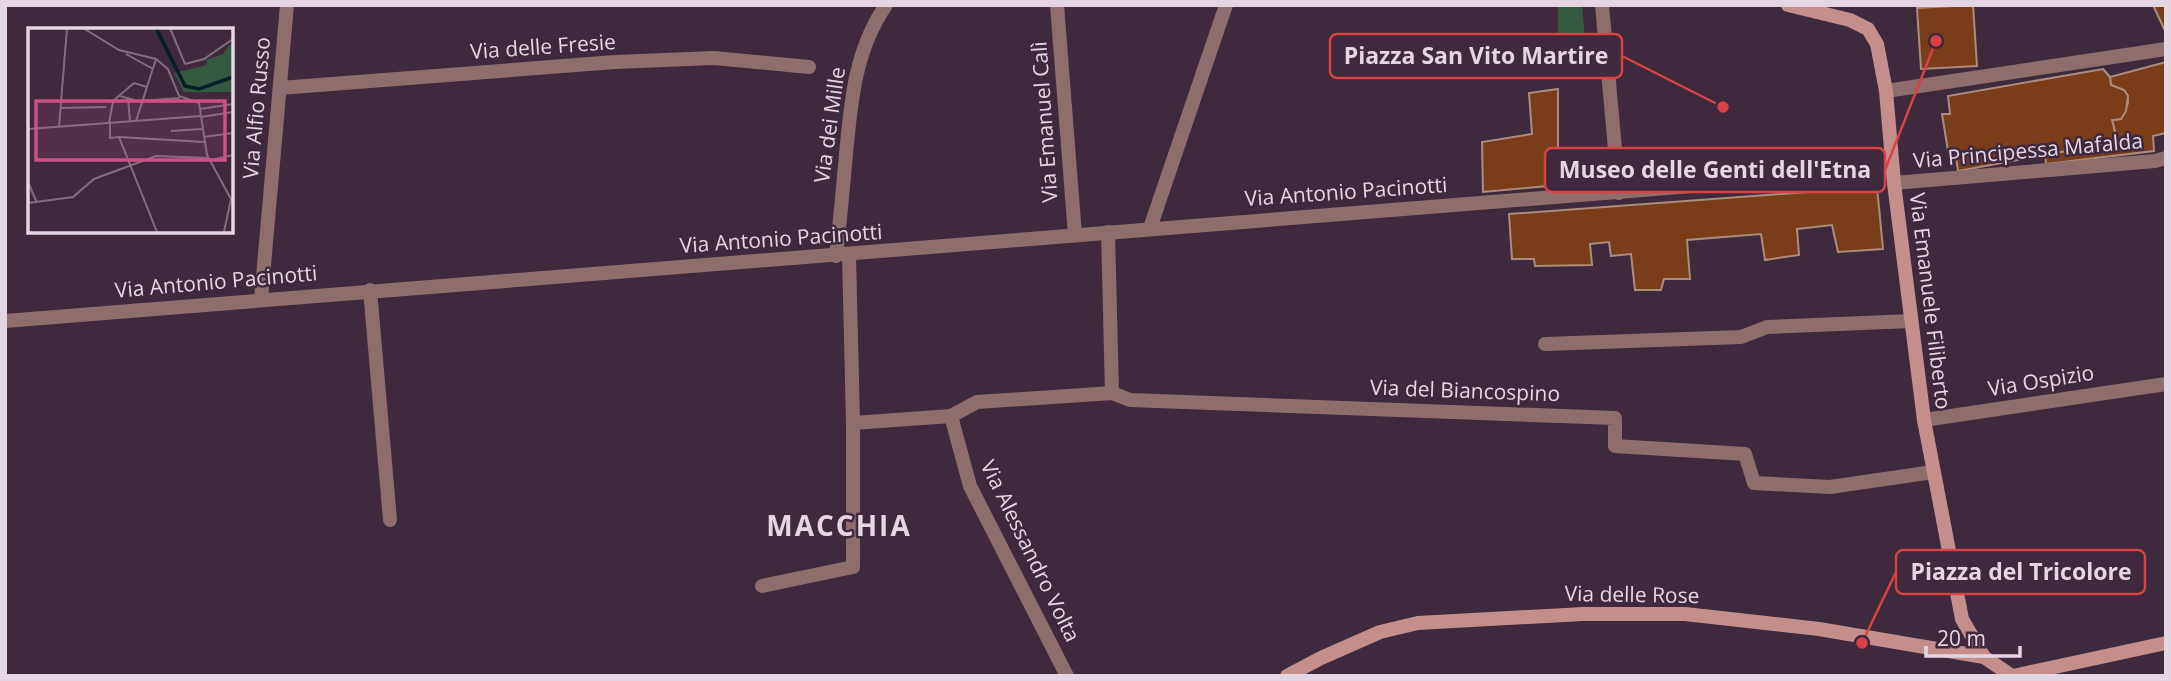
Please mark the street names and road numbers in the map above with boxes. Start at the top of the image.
street label: Via delle Fresie [469,27,617,65]
street label: Via Alfio Russo [236,36,276,180]
street label: Via Emanuel Calì [1024,41,1064,204]
street label: Via dei Mille [807,65,851,185]
street label: Via Principessa Mafalda [1912,126,2144,174]
street label: Via Antonio Pacinotti [1244,170,1448,212]
street label: Via Emanuele Filiberto [1904,191,1958,411]
street label: Via Antonio Pacinotti [679,217,883,259]
street label: Via Antonio Pacinotti [114,258,318,304]
street label: Via Ospizio [1986,358,2096,402]
street label: Via del Biancospino [1370,373,1561,407]
street label: Via Alessandro Volta [975,455,1087,646]
street label: Via delle Rose [1564,579,1700,609]

